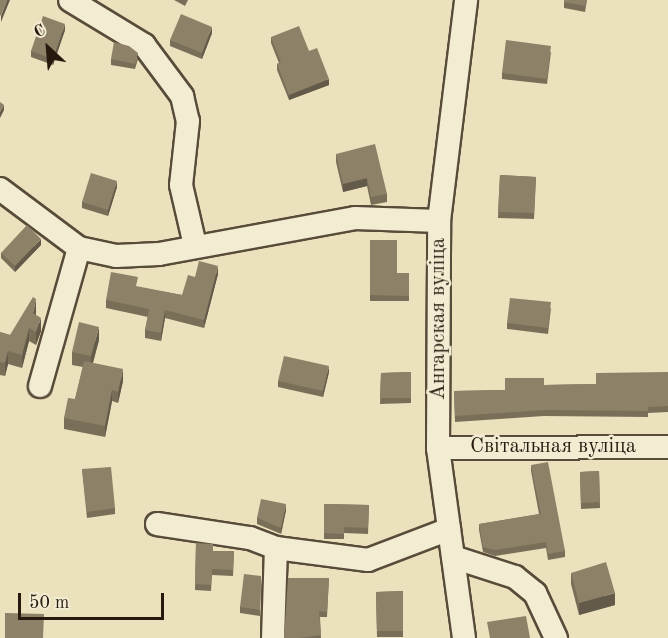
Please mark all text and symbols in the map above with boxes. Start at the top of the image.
north arrow [18,18,78,78]
text: С [32,22,48,41]
street label: Ангарская вуліца [426,238,452,400]
street label: Світальная вуліца [470,434,636,460]
scale bar [21,581,166,619]
text: 50 m [29,594,69,612]

